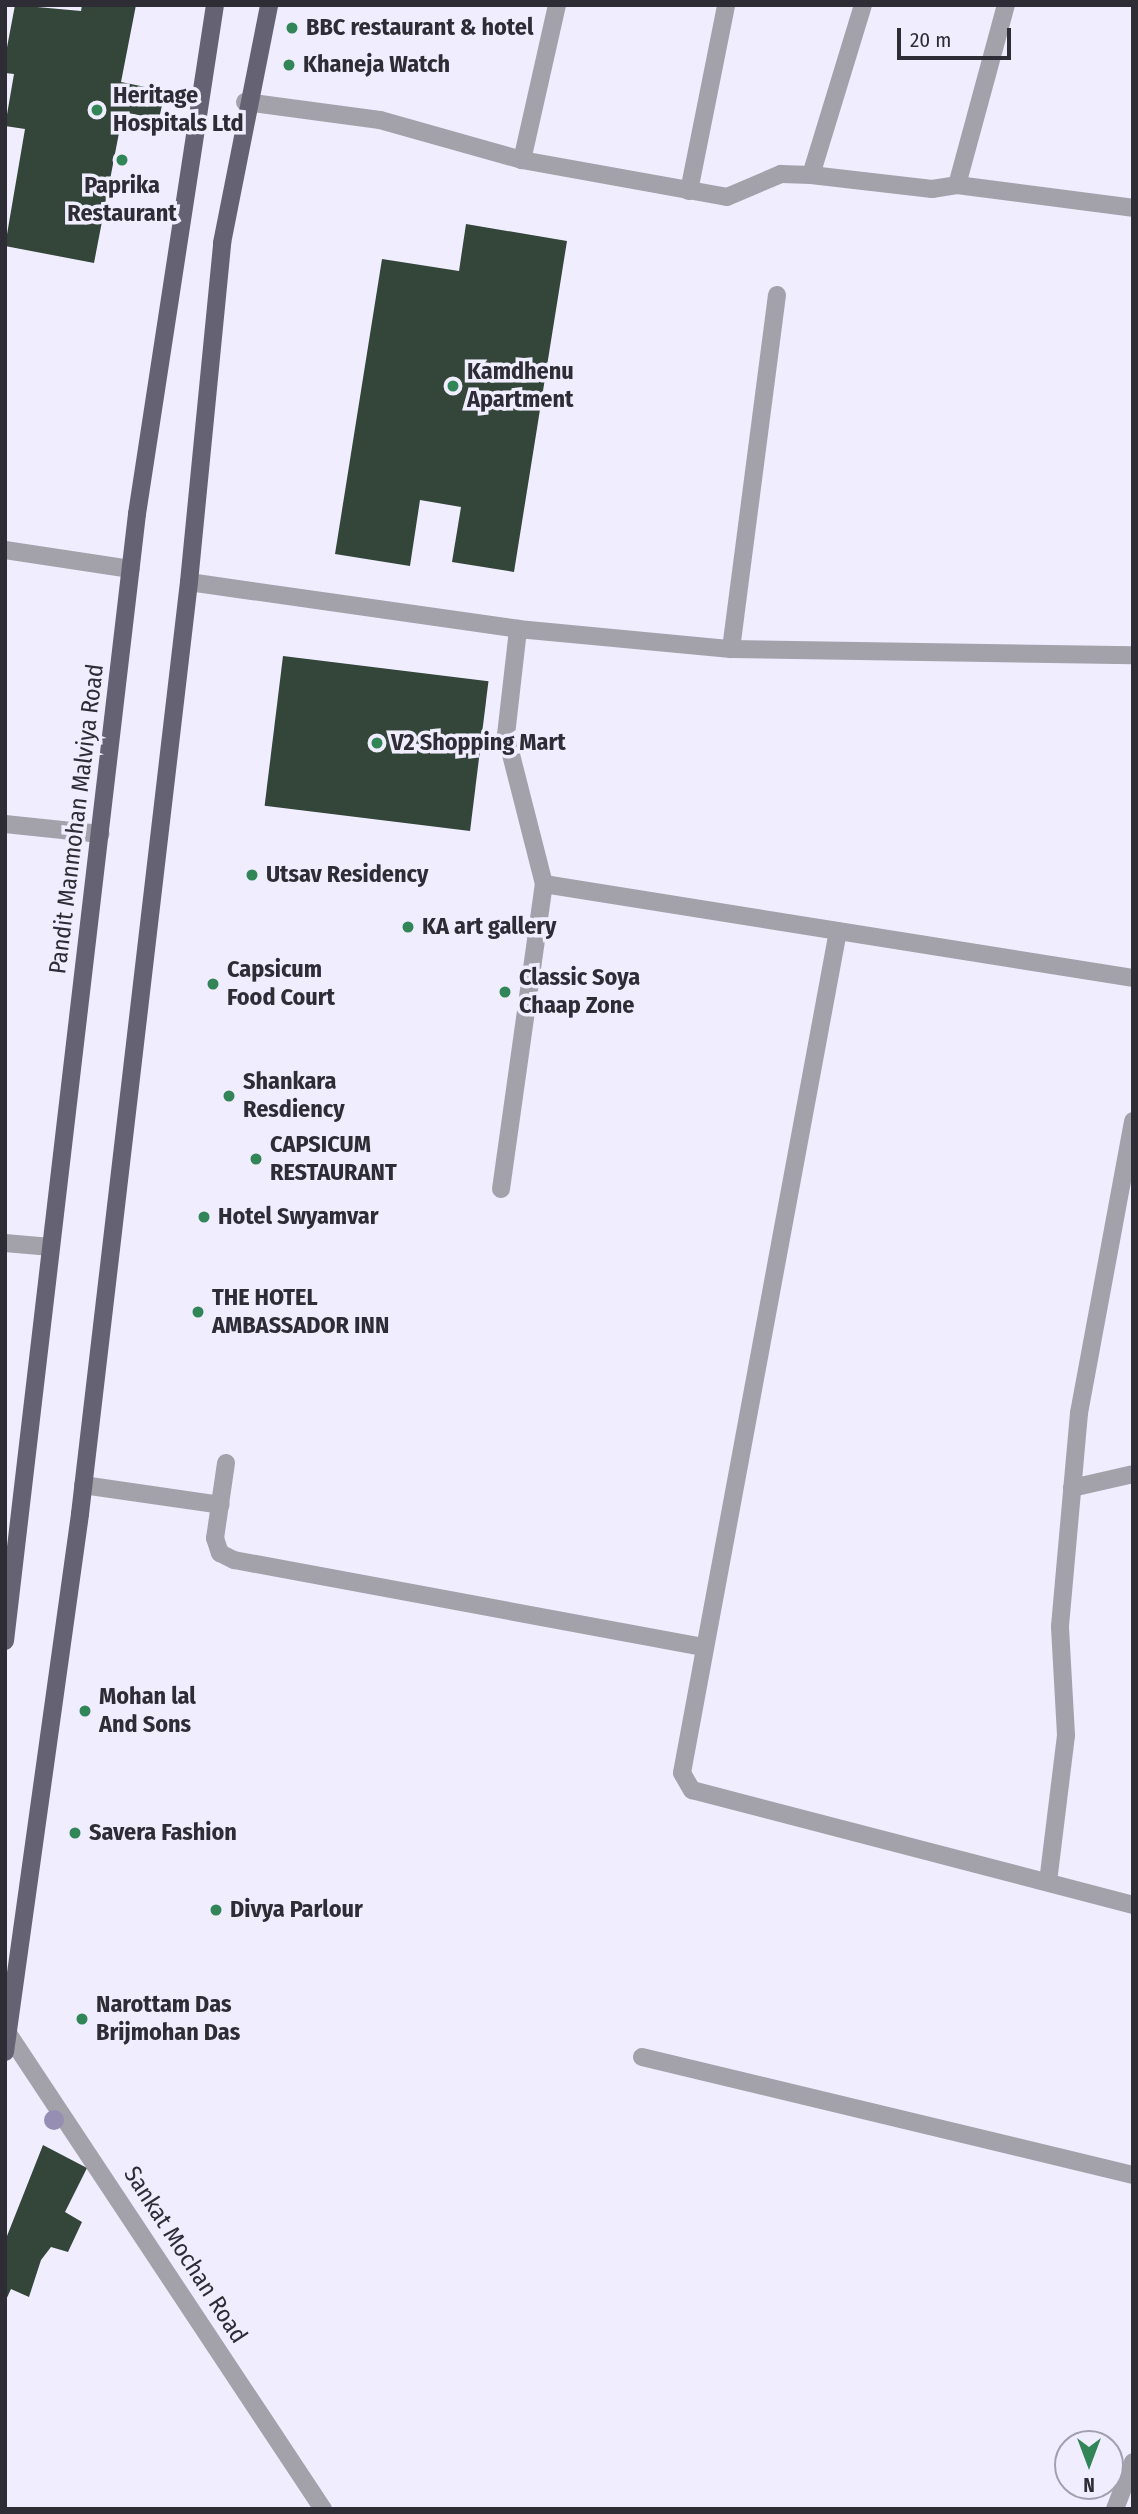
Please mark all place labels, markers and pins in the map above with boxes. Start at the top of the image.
place label: BBC restaurant & hotel [306,14,534,42]
marker: BBC restaurant & hotel [284,20,300,36]
place label: Khaneja Watch [303,51,450,79]
marker: Khaneja Watch [281,57,297,73]
place label: Heritage Hospitals Ltd [113,82,244,138]
marker: Heritage Hospitals Ltd [87,100,107,120]
marker: Paprika Restaurant [114,152,130,168]
place label: Paprika Restaurant [67,172,177,228]
place label: Kamdhenu Apartment [467,358,574,414]
marker: Kamdhenu Apartment [445,378,461,394]
place label: V2 Shopping Mart [391,729,566,757]
marker: V2 Shopping Mart [369,735,385,751]
place label: Utsav Residency [266,861,429,889]
marker: Utsav Residency [244,867,260,883]
place label: KA art gallery [422,913,557,941]
marker: KA art gallery [400,919,416,935]
place label: Capsicum Food Court [227,956,335,1012]
place label: Classic Soya Chaap Zone [519,964,640,1020]
marker: Capsicum Food Court [205,976,221,992]
marker: Classic Soya Chaap Zone [497,984,513,1000]
place label: Shankara Resdiency [243,1068,345,1124]
marker: Shankara Resdiency [221,1088,237,1104]
place label: CAPSICUM RESTAURANT [270,1131,397,1187]
marker: CAPSICUM RESTAURANT [248,1151,264,1167]
place label: Hotel Swyamvar [218,1203,379,1231]
marker: Hotel Swyamvar [196,1209,212,1225]
place label: THE HOTEL AMBASSADOR INN [212,1284,389,1340]
marker: THE HOTEL AMBASSADOR INN [190,1304,206,1320]
place label: Mohan lal And Sons [99,1683,196,1739]
marker: Mohan lal And Sons [77,1703,93,1719]
place label: Savera Fashion [89,1819,237,1847]
marker: Savera Fashion [67,1825,83,1841]
place label: Divya Parlour [230,1896,363,1924]
marker: Divya Parlour [208,1902,224,1918]
place label: Narottam Das Brijmohan Das [96,1991,240,2047]
marker: Narottam Das Brijmohan Das [74,2011,90,2027]

